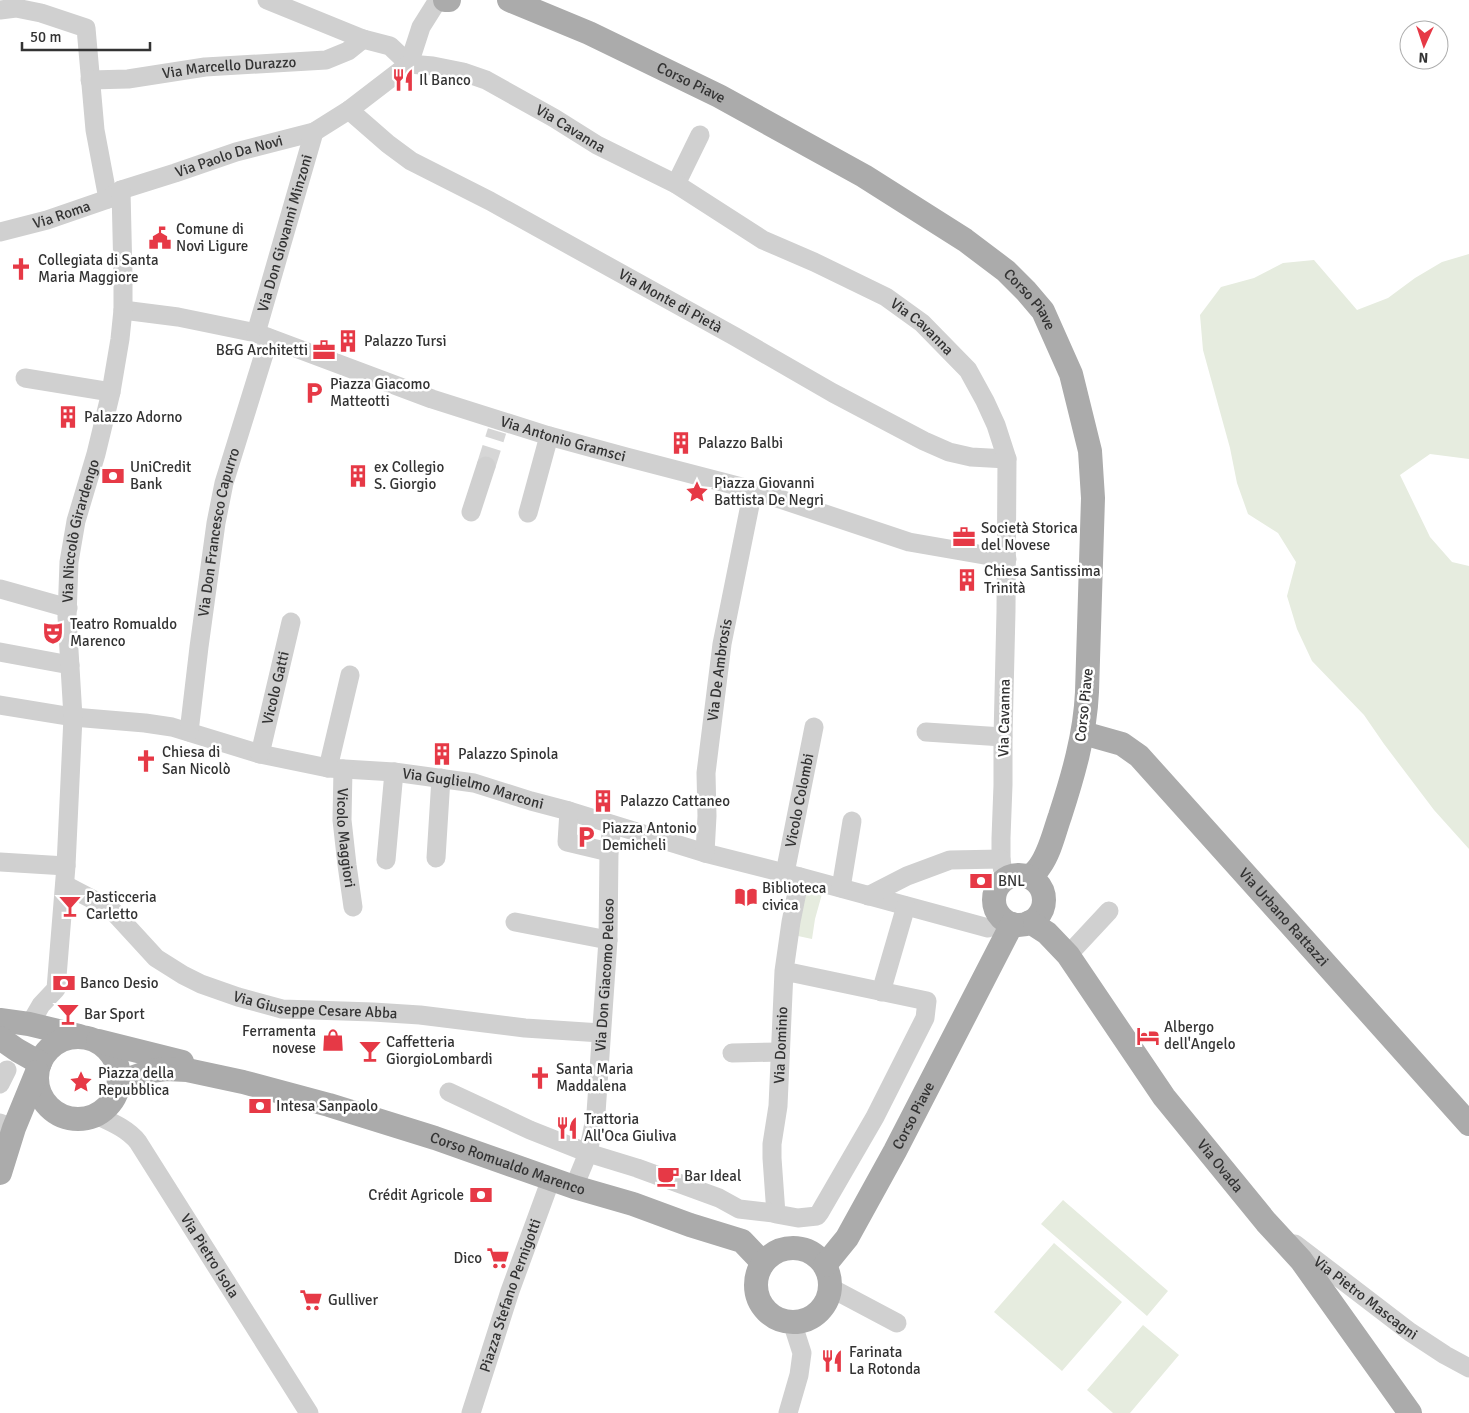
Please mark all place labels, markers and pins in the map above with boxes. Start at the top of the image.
restaurant icon: Il Banco [390,67,416,93]
place label: Il Banco [419,71,471,89]
place label: Comune di Novi Ligure [176,220,248,255]
public building icon: Comune di Novi Ligure [147,225,173,251]
place label: Collegiata di Santa Maria Maggiore [38,251,159,286]
church icon: Collegiata di Santa Maria Maggiore [8,256,34,282]
building icon: Palazzo Tursi [335,328,361,354]
place label: Palazzo Tursi [364,332,447,350]
office icon: B&G Architetti [311,337,337,363]
place label: B&G Architetti [216,341,308,359]
place label: Piazza Giacomo Matteotti [330,375,430,410]
parking icon: Piazza Giacomo Matteotti [301,380,327,406]
building icon: Palazzo Adorno [55,404,81,430]
place label: Palazzo Adorno [84,408,183,426]
building icon: Palazzo Balbi [668,430,694,456]
place label: Palazzo Balbi [698,434,783,452]
place label: UniCredit Bank [130,458,191,493]
place label: ex Collegio S. Giorgio [374,458,444,493]
bank icon: UniCredit Bank [100,463,126,489]
building icon: ex Collegio S. Giorgio [345,463,371,489]
place label: Piazza Giovanni Battista De Negri [714,474,824,509]
place icon: Piazza Giovanni Battista De Negri [684,479,710,505]
place label: Società Storica del Novese [981,519,1078,554]
office icon: Società Storica del Novese [951,524,977,550]
place label: Chiesa Santissima Trinità [984,562,1101,597]
building icon: Chiesa Santissima Trinità [954,567,980,593]
place label: Teatro Romualdo Marenco [70,615,177,650]
theatre icon: Teatro Romualdo Marenco [40,620,66,646]
building icon: Palazzo Spinola [429,741,455,767]
place label: Chiesa di San Nicolò [162,743,231,778]
place label: Palazzo Spinola [458,745,558,763]
church icon: Chiesa di San Nicolò [133,748,159,774]
building icon: Palazzo Cattaneo [590,788,616,814]
place label: Palazzo Cattaneo [620,792,730,810]
place label: Piazza Antonio Demicheli [602,819,697,854]
parking icon: Piazza Antonio Demicheli [573,824,599,850]
bank icon: BNL [968,868,994,894]
place label: BNL [998,872,1025,890]
place label: Biblioteca civica [762,879,826,914]
library icon: Biblioteca civica [733,884,759,910]
place label: Pasticceria Carletto [86,888,157,923]
bar icon: Pasticceria Carletto [57,893,83,919]
bank icon: Banco Desio [51,970,77,996]
place label: Banco Desio [80,974,159,992]
bar icon: Bar Sport [55,1001,81,1027]
place label: Bar Sport [84,1005,145,1023]
place label: Albergo dell'Angelo [1164,1018,1236,1053]
place label: Ferramenta novese [242,1022,316,1057]
hotel icon: Albergo dell'Angelo [1135,1023,1161,1049]
shop icon: Ferramenta novese [320,1027,346,1053]
place label: Caffetteria GiorgioLombardi [386,1033,493,1068]
bar icon: Caffetteria GiorgioLombardi [357,1038,383,1064]
place label: Santa Maria Maddalena [556,1060,633,1095]
place label: Piazza della Repubblica [98,1064,174,1099]
church icon: Santa Maria Maddalena [527,1065,553,1091]
place icon: Piazza della Repubblica [68,1069,94,1095]
bank icon: Intesa Sanpaolo [247,1093,273,1119]
place label: Intesa Sanpaolo [276,1097,378,1115]
place label: Trattoria All'Oca Giuliva [584,1110,677,1145]
restaurant icon: Trattoria All'Oca Giuliva [554,1115,580,1141]
cafe icon: Bar Ideal [655,1163,681,1189]
place label: Bar Ideal [684,1167,741,1185]
bank icon: Crédit Agricole [468,1182,494,1208]
place label: Crédit Agricole [368,1186,464,1204]
supermarket icon: Dico [485,1245,511,1271]
place label: Dico [453,1249,482,1267]
supermarket icon: Gulliver [298,1287,324,1313]
place label: Gulliver [328,1291,378,1309]
place label: Farinata La Rotonda [849,1343,921,1378]
restaurant icon: Farinata La Rotonda [819,1348,845,1374]

